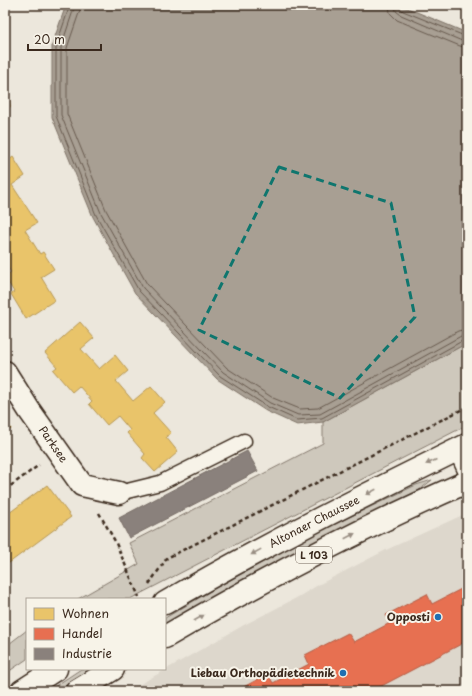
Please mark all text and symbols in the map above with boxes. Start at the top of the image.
scale bar [28,26,101,52]
text: 20 m [34,30,65,48]
street label: Parksee [35,422,73,466]
one-way arrow [425,459,437,465]
one-way arrow [366,489,377,495]
street label: Altonaer Chaussee [266,491,362,552]
one-way arrow [344,533,356,539]
road number: L 103 [296,547,332,563]
one-way arrow [250,548,262,555]
legend [26,598,166,670]
text: Wohnen [62,604,109,622]
place label: Opposti [387,608,431,625]
marker: Opposti [433,612,443,622]
one-way arrow [193,614,205,621]
text: Handel [62,624,102,642]
text: Industrie [62,644,112,662]
place label: Liebau Orthopädietechnik [191,664,336,681]
marker: Liebau Orthopädietechnik [338,668,348,678]

